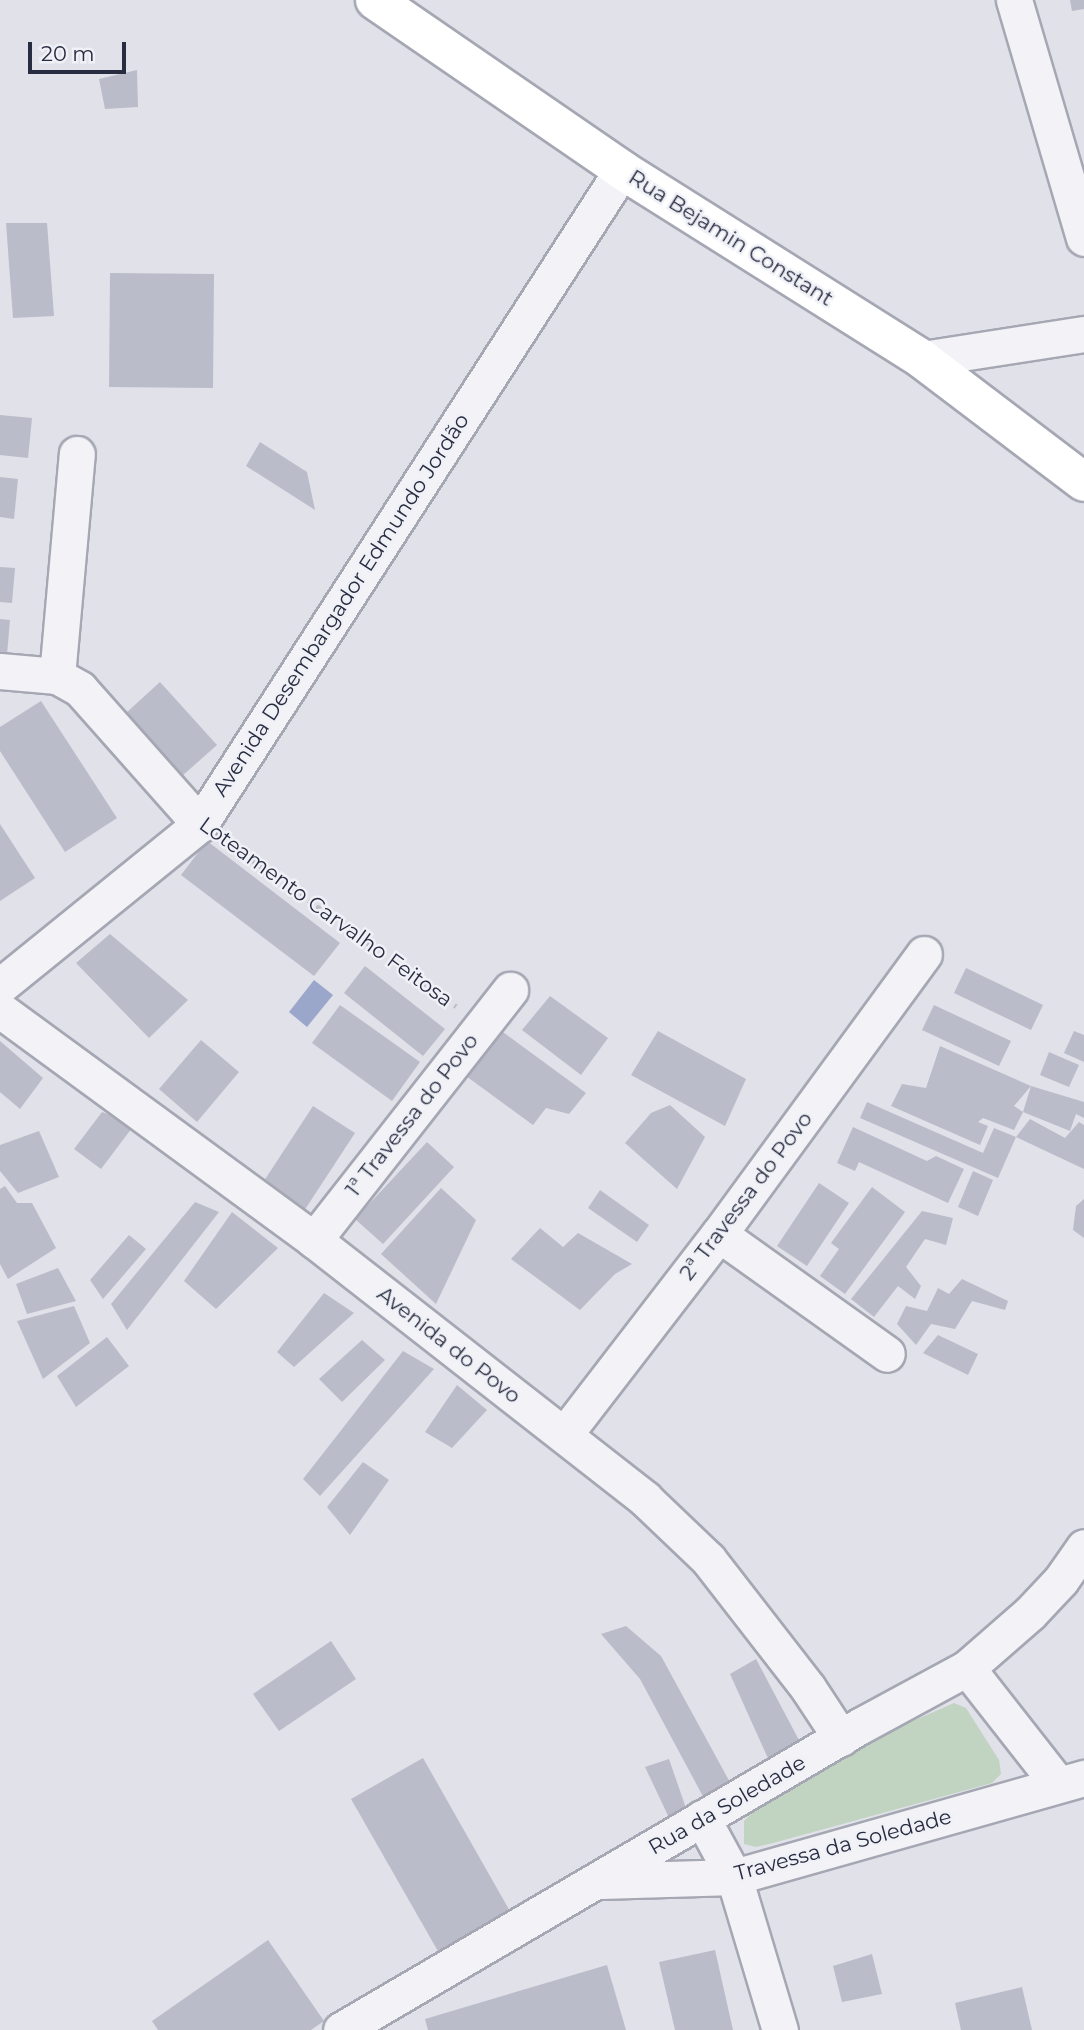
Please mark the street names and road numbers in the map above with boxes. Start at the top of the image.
street label: Rua Bejamin Constant [624,165,838,311]
street label: Avenida Desembargador Edmundo Jordão [207,409,475,801]
street label: Loteamento Carvalho Feitosa [194,812,458,1012]
street label: 1ª Travessa do Povo [341,1028,483,1202]
street label: 2ª Travessa do Povo [674,1107,818,1285]
street label: Avenida do Povo [372,1281,526,1409]
street label: Rua da Soledade [644,1750,810,1860]
street label: Travessa da Soledade [732,1804,954,1886]

